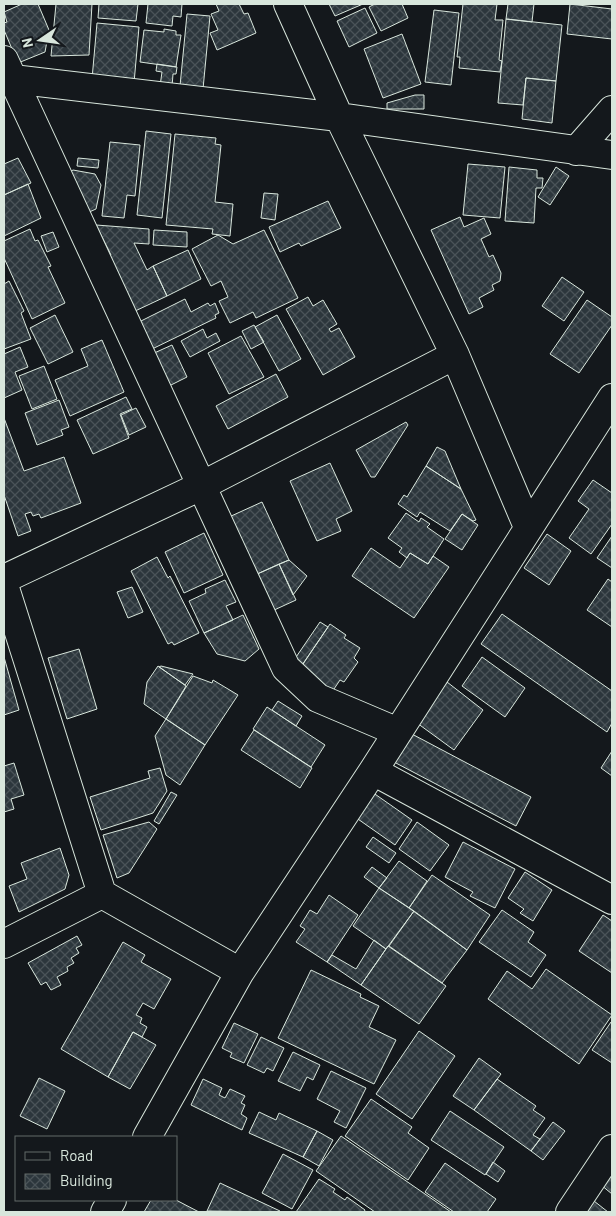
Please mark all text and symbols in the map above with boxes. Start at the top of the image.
north arrow [15,15,65,65]
text: N [18,37,36,49]
legend [15,1136,178,1201]
text: Road [60,1146,93,1164]
text: Building [60,1171,113,1189]

